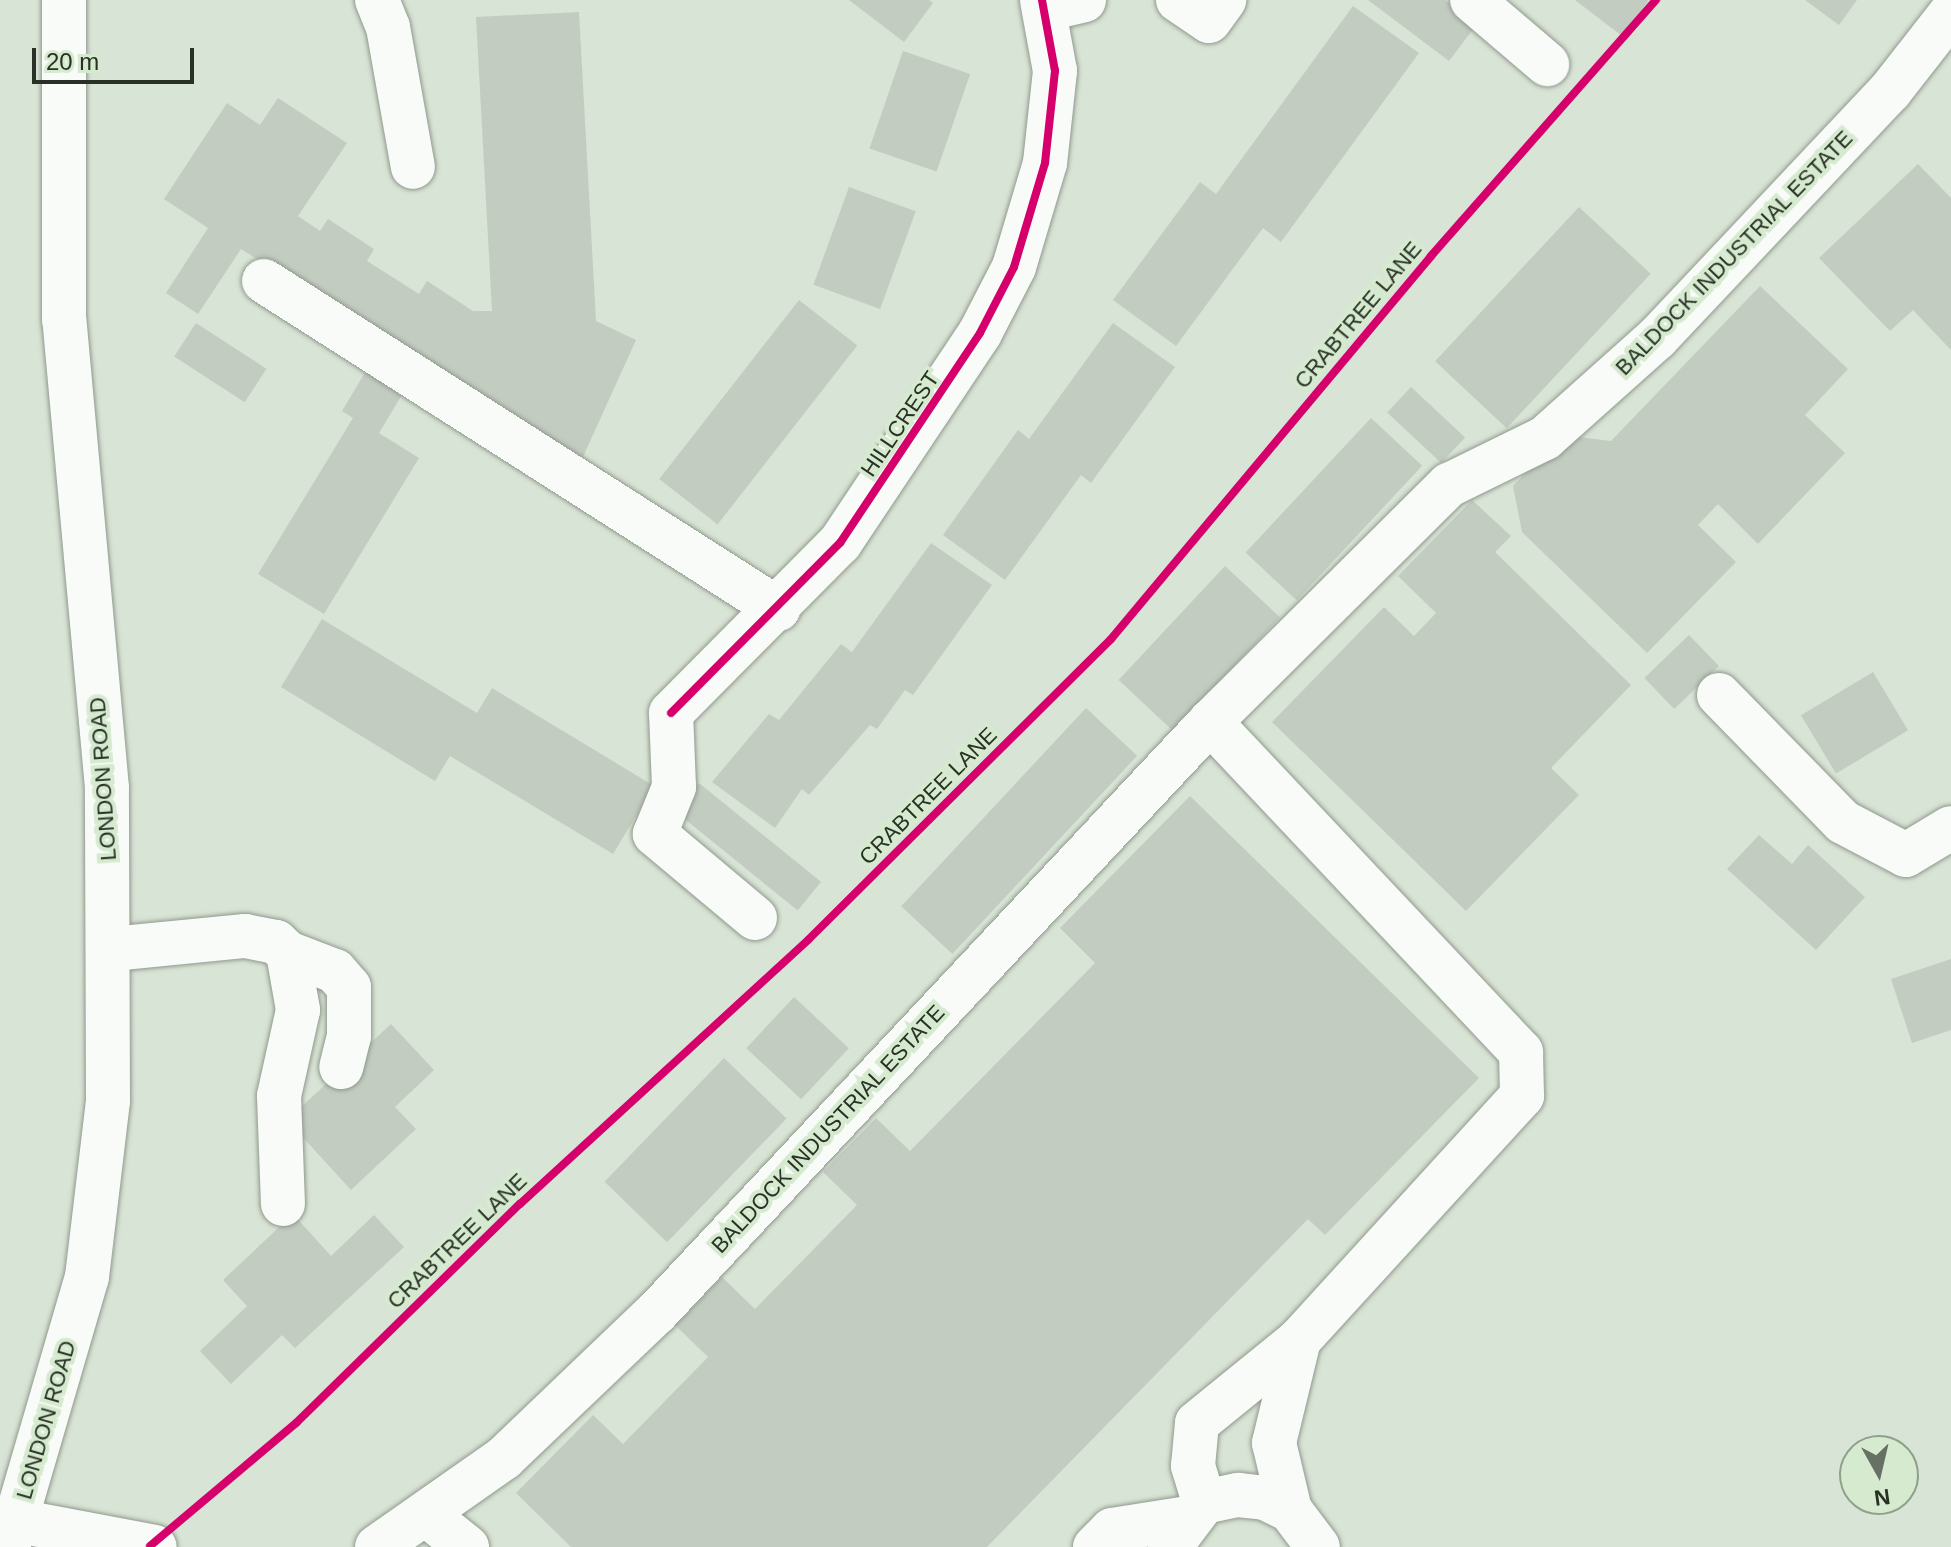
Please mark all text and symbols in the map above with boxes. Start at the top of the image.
scale bar [36,32,198,82]
text: 20 m [46,48,99,75]
street label: BALDOCK INDUSTRIAL ESTATE [1610,125,1858,381]
street label: CRABTREE LANE [1289,236,1427,394]
street label: HILLCREST [855,366,945,482]
street label: LONDON ROAD [84,696,122,862]
street label: CRABTREE LANE [854,722,1002,870]
street label: BALDOCK INDUSTRIAL ESTATE [706,999,950,1259]
street label: CRABTREE LANE [382,1168,532,1314]
street label: LONDON ROAD [11,1338,81,1502]
north arrow [1839,1435,1919,1515]
text: N [1873,1484,1892,1511]

